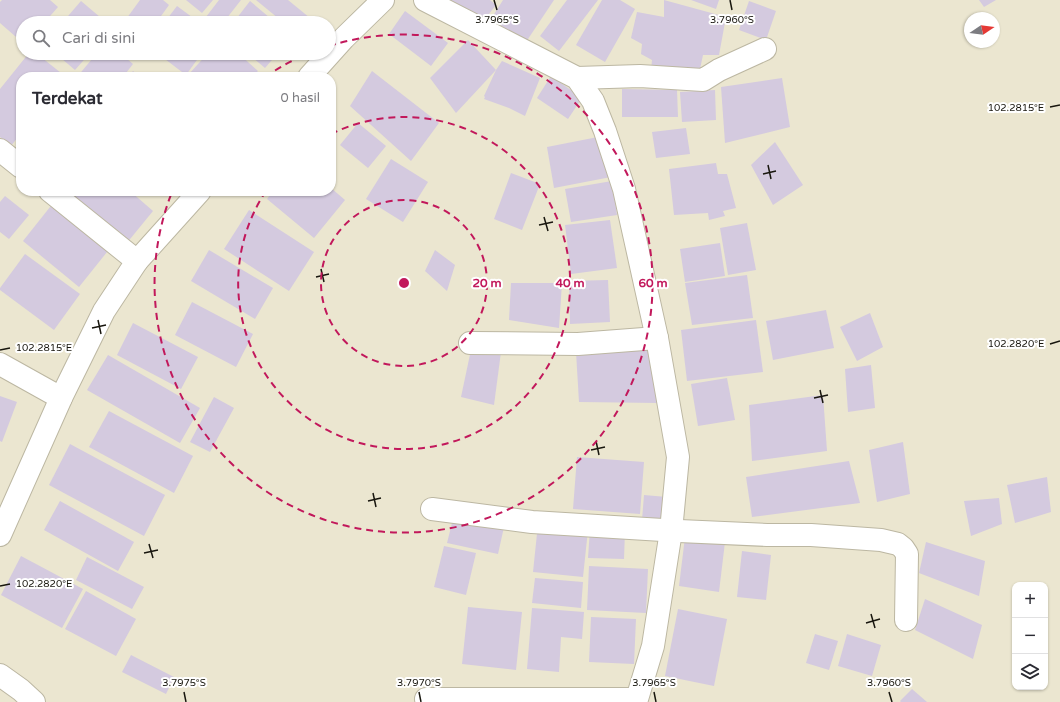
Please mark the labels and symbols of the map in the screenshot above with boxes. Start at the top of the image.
north arrow [964,12,1000,48]
text: 3.7965°S [475,14,519,26]
text: 3.7960°S [710,14,754,26]
text: 102.2815°E [988,102,1044,114]
centre of rings [397,276,411,290]
text: 20 m [472,276,502,290]
text: 40 m [555,276,585,290]
text: 60 m [638,276,668,290]
text: 102.2820°E [988,338,1044,350]
text: 102.2815°E [16,342,72,354]
text: 102.2820°E [16,578,72,590]
text: 3.7975°S [162,677,206,689]
text: 3.7970°S [397,677,441,689]
text: 3.7965°S [632,677,676,689]
text: 3.7960°S [867,677,911,689]

